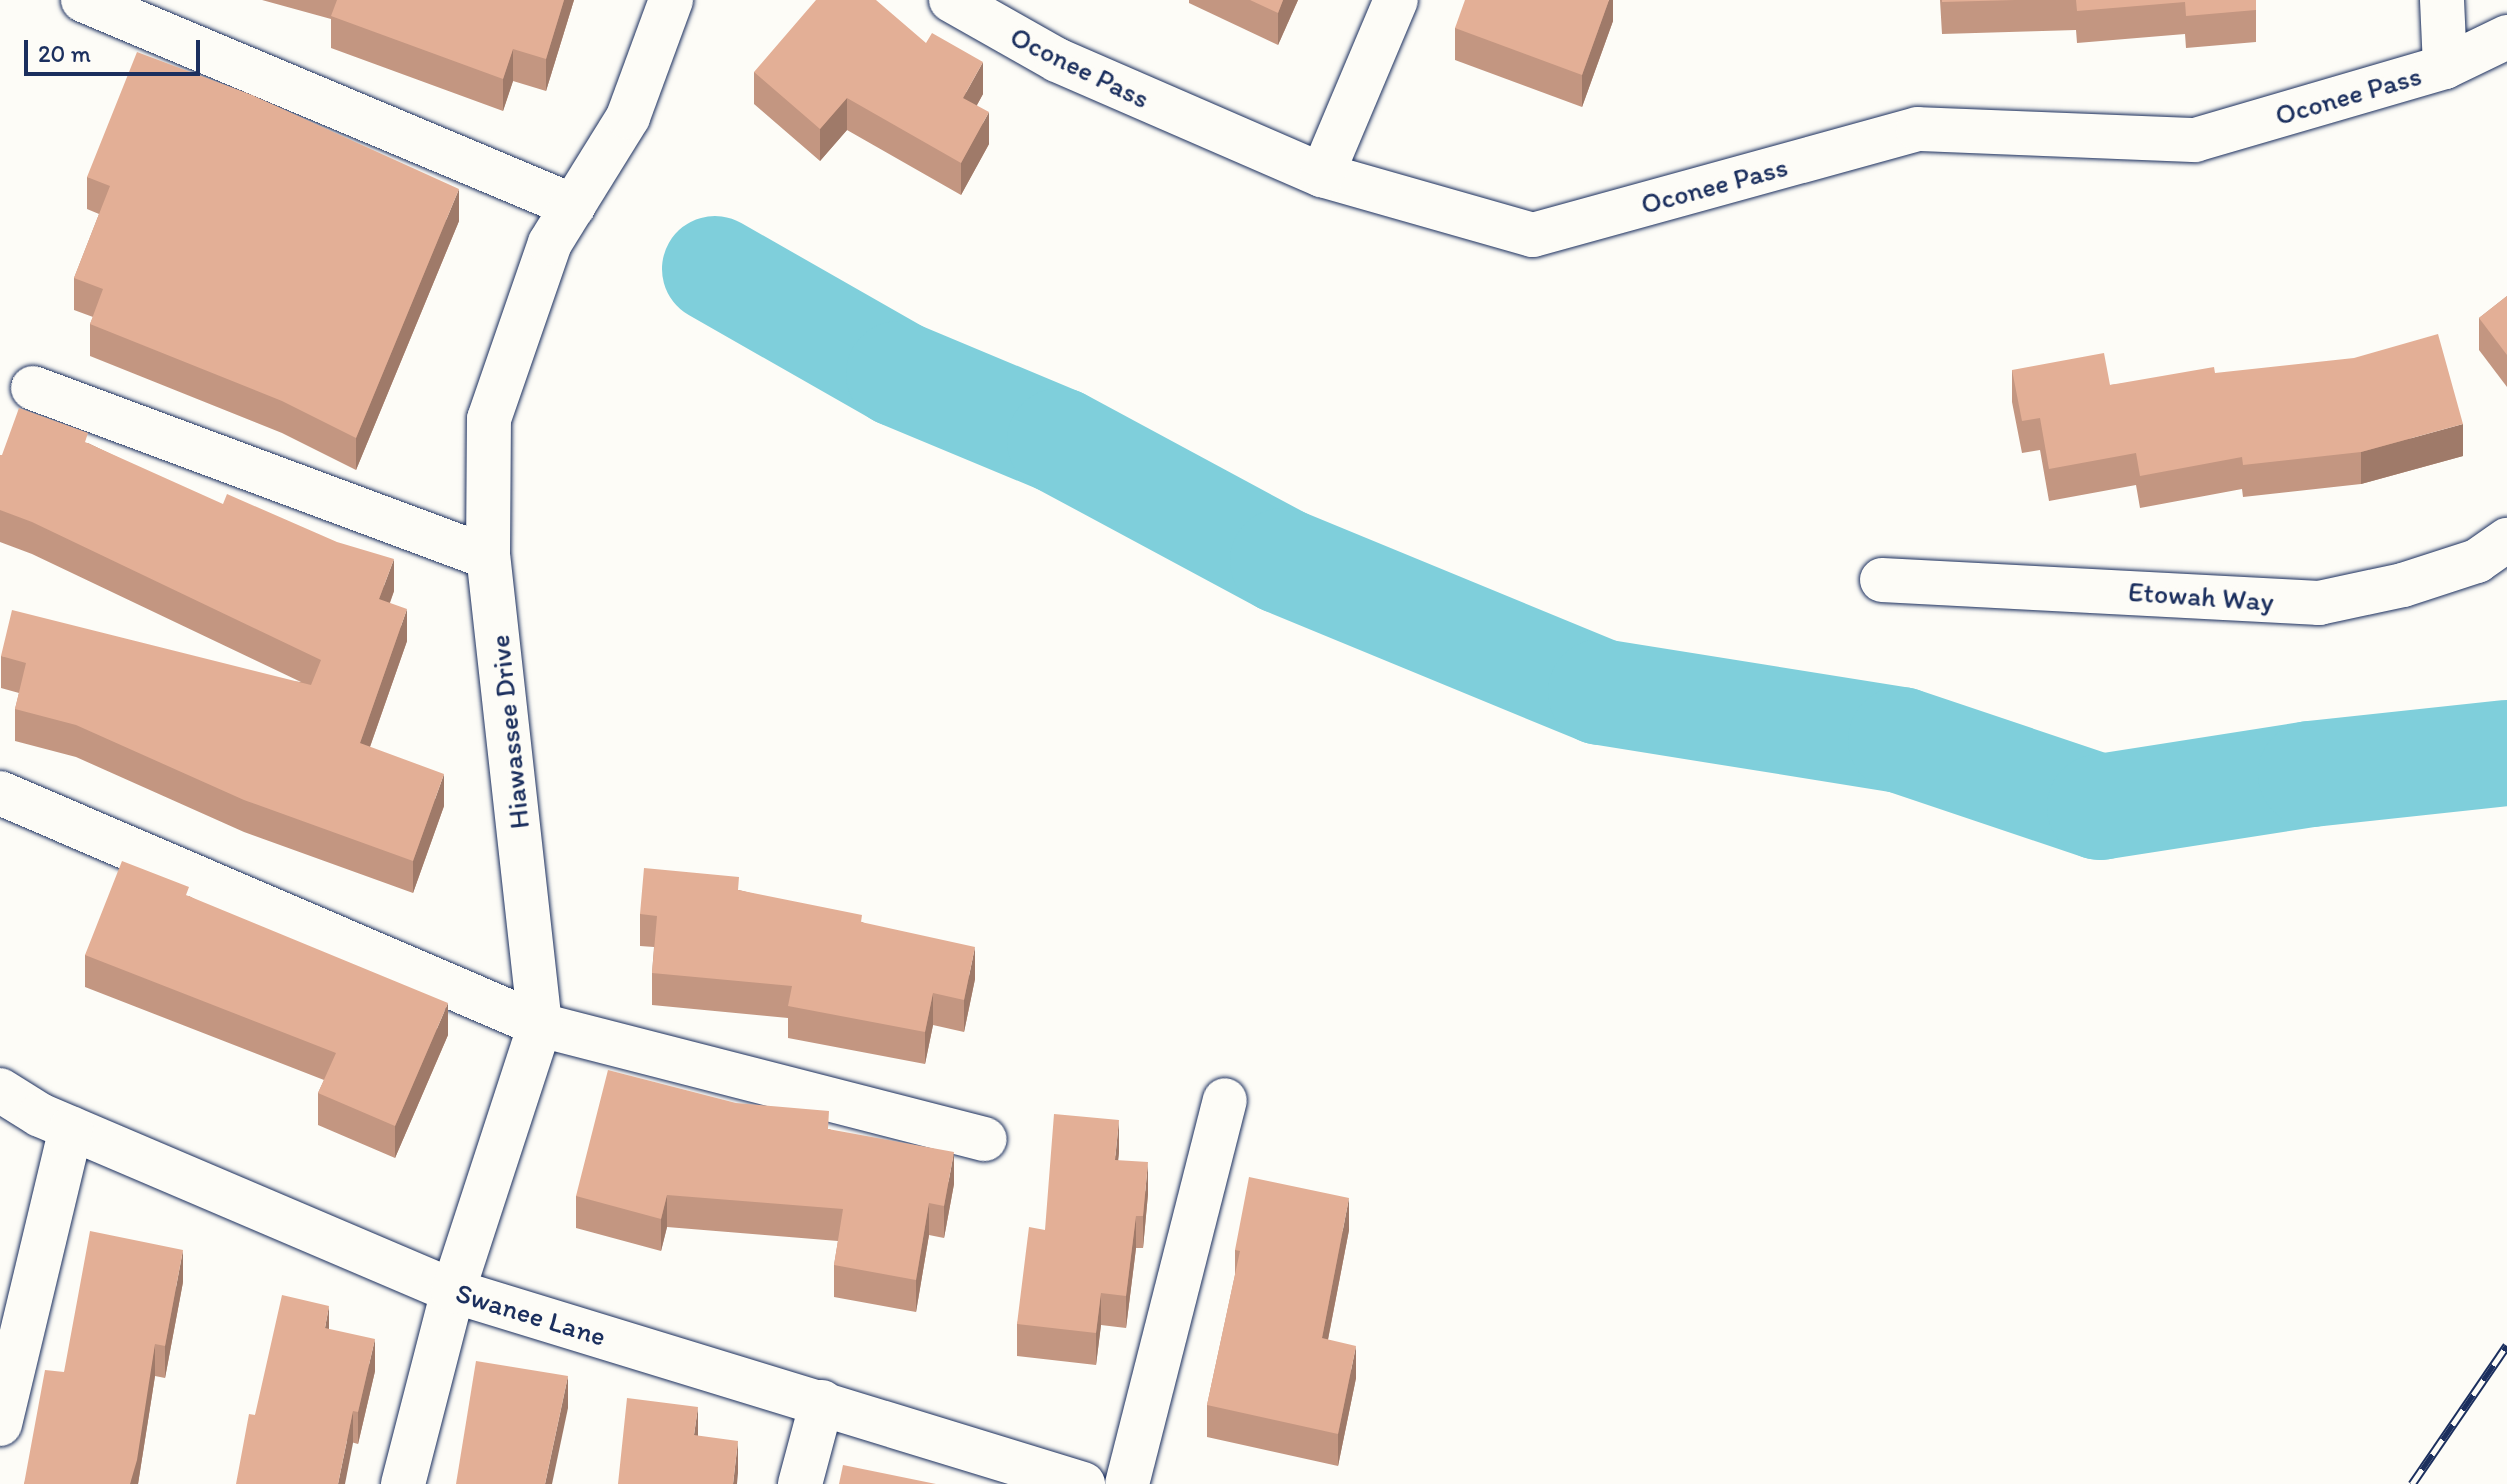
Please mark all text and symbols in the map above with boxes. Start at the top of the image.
street label: Oconee Pass [1005,19,1155,115]
scale bar [28,24,204,74]
text: 20 m [38,39,91,68]
street label: Oconee Pass [2271,58,2425,132]
street label: Oconee Pass [1637,149,1791,221]
street label: Etowah Way [2128,574,2274,618]
street label: Hiawassee Drive [482,633,536,831]
street label: Swanee Lane [452,1275,610,1353]

